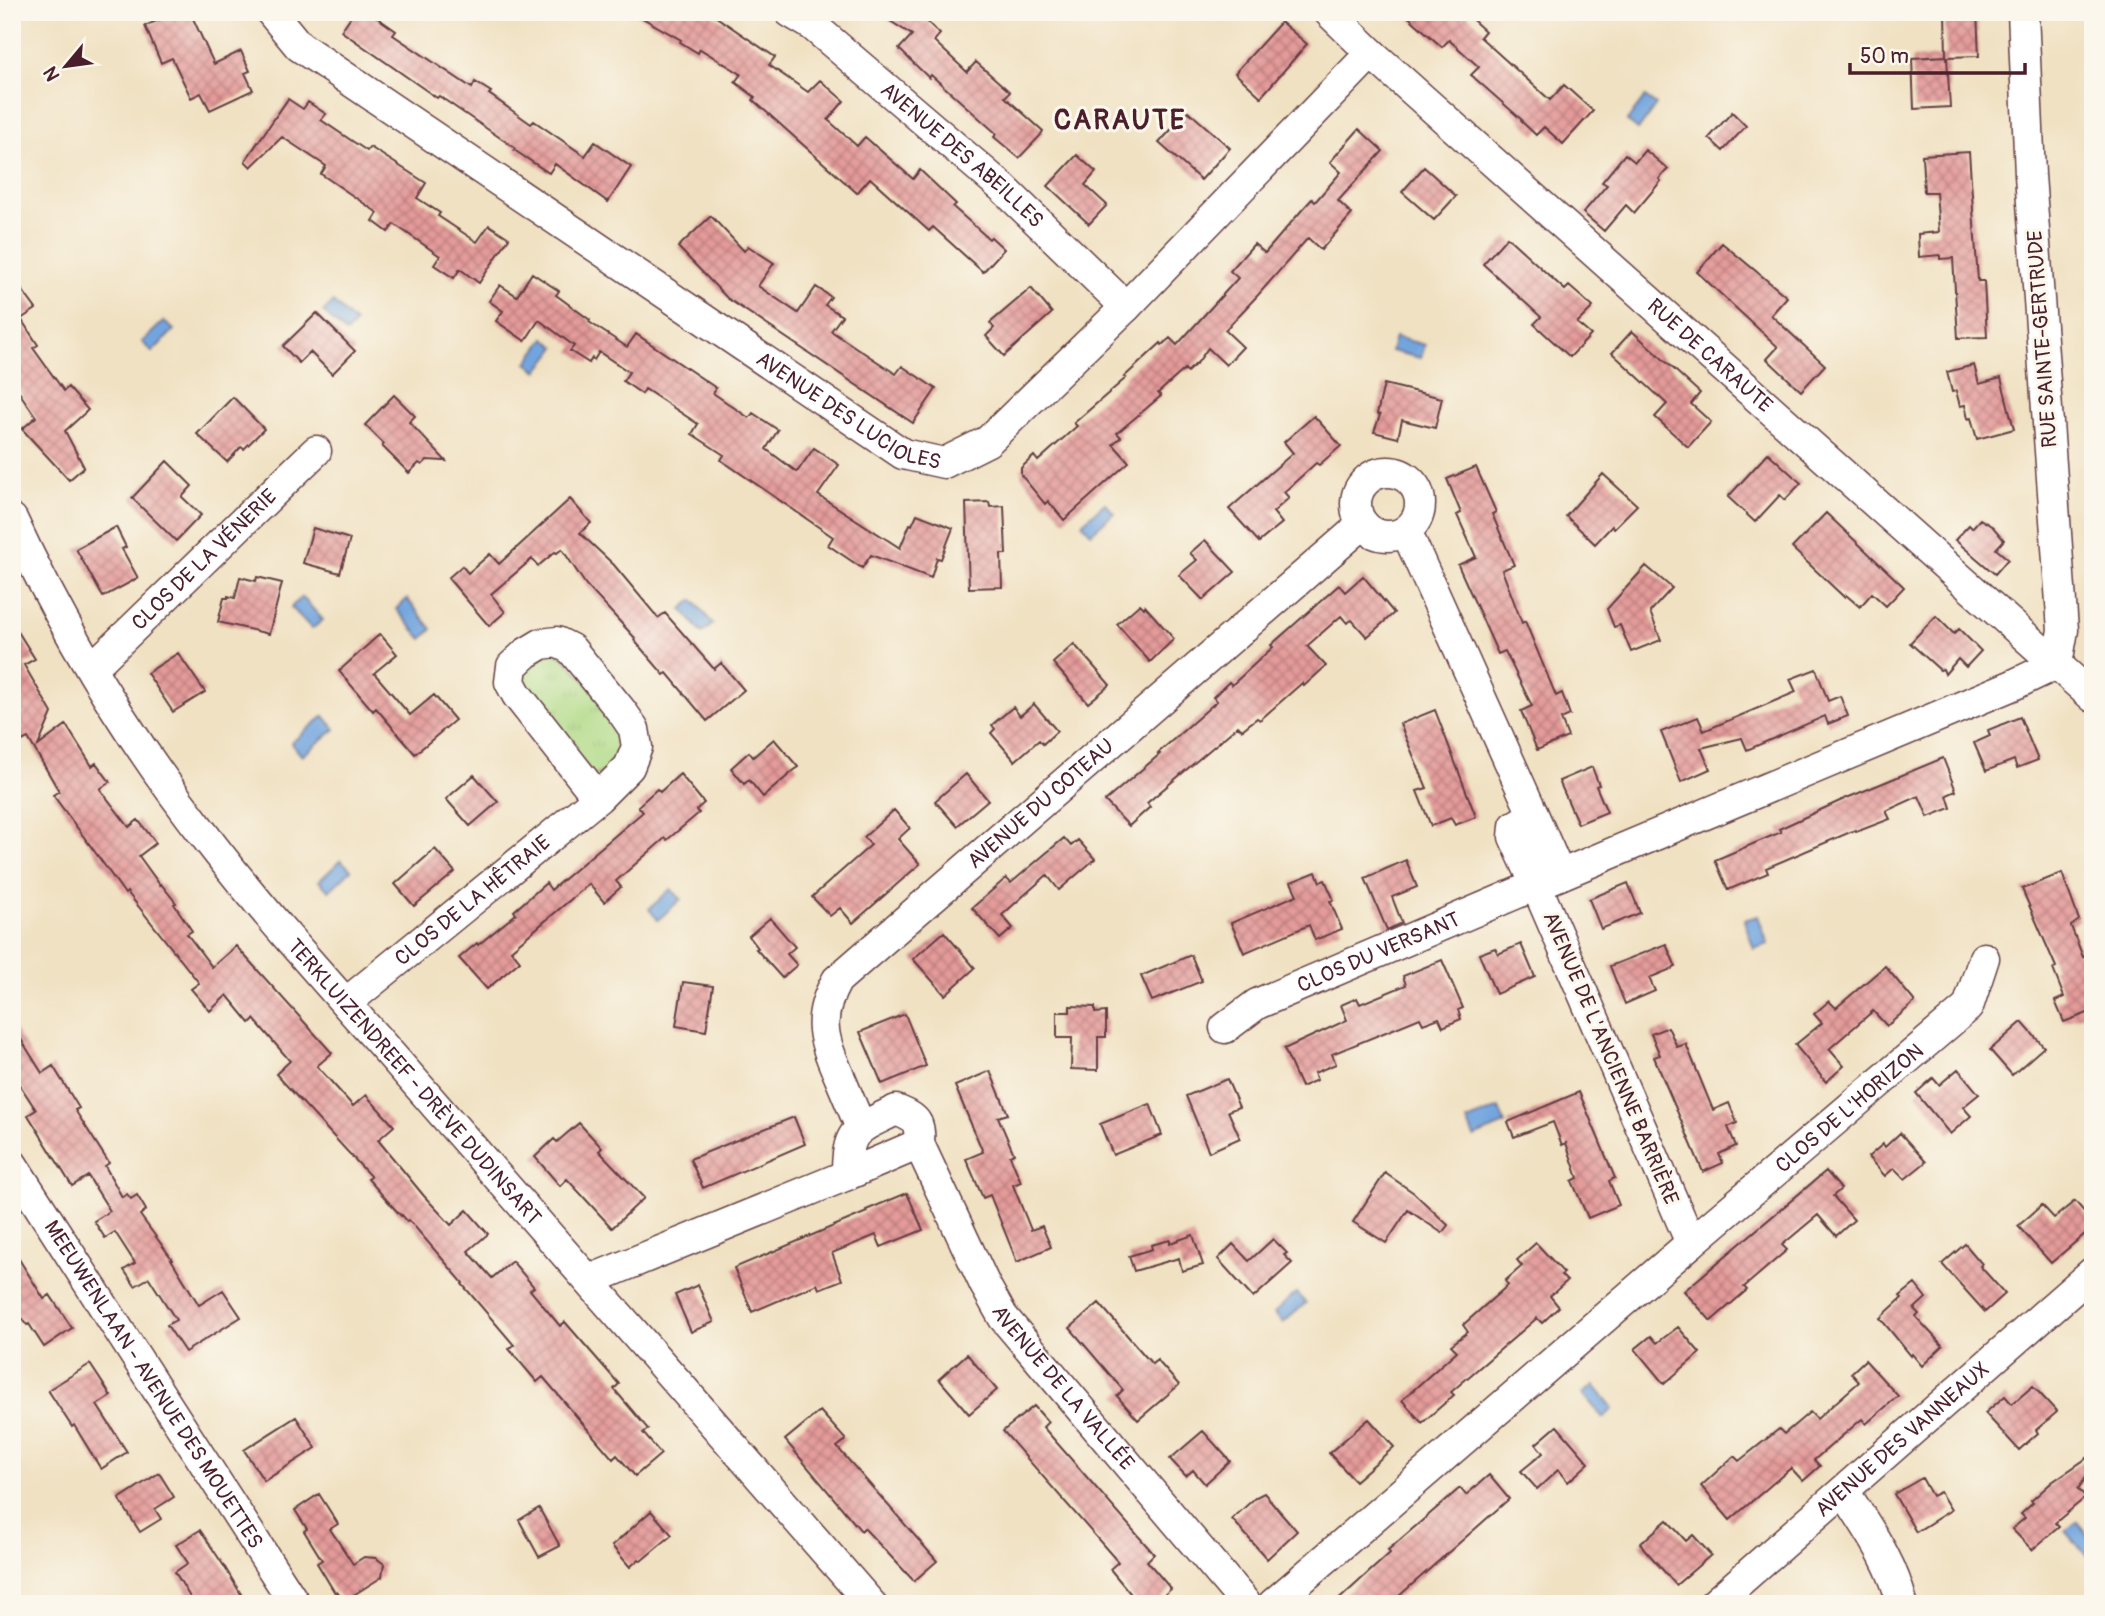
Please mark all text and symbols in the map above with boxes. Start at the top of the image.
north arrow [32,32,102,102]
scale bar [1850,32,2024,76]
text: 50 m [1860,43,1909,70]
text: N [38,62,66,85]
street label: AVENUE DES ABEILLES [875,76,1049,234]
district label: CARAUTE [1054,103,1186,138]
street label: RUE SAINTE-GERTRUDE [2021,229,2064,449]
street label: RUE DE CARAUTE [1641,293,1778,419]
street label: AVENUE DES LUCIOLES [751,346,943,476]
street label: CLOS DE LA VÉNERIE [126,483,283,636]
street label: AVENUE DU COTEAU [962,733,1120,875]
street label: CLOS DE LA HÊTRAIE [389,829,556,972]
street label: CLOS DU VERSANT [1293,906,1464,999]
street label: AVENUE DE L'ANCIENNE BARRIÈRE [1536,908,1685,1209]
street label: TERKLUIZENDREEF - DRÈVE DUDINSART [281,933,547,1231]
street label: CLOS DE L'HORIZON [1770,1038,1929,1179]
street label: MEEUWENLAAN - AVENUE DES MOUETTES [38,1215,269,1554]
street label: AVENUE DE LA VALLÉE [985,1301,1140,1476]
street label: AVENUE DES VANNEAUX [1810,1356,1995,1523]

